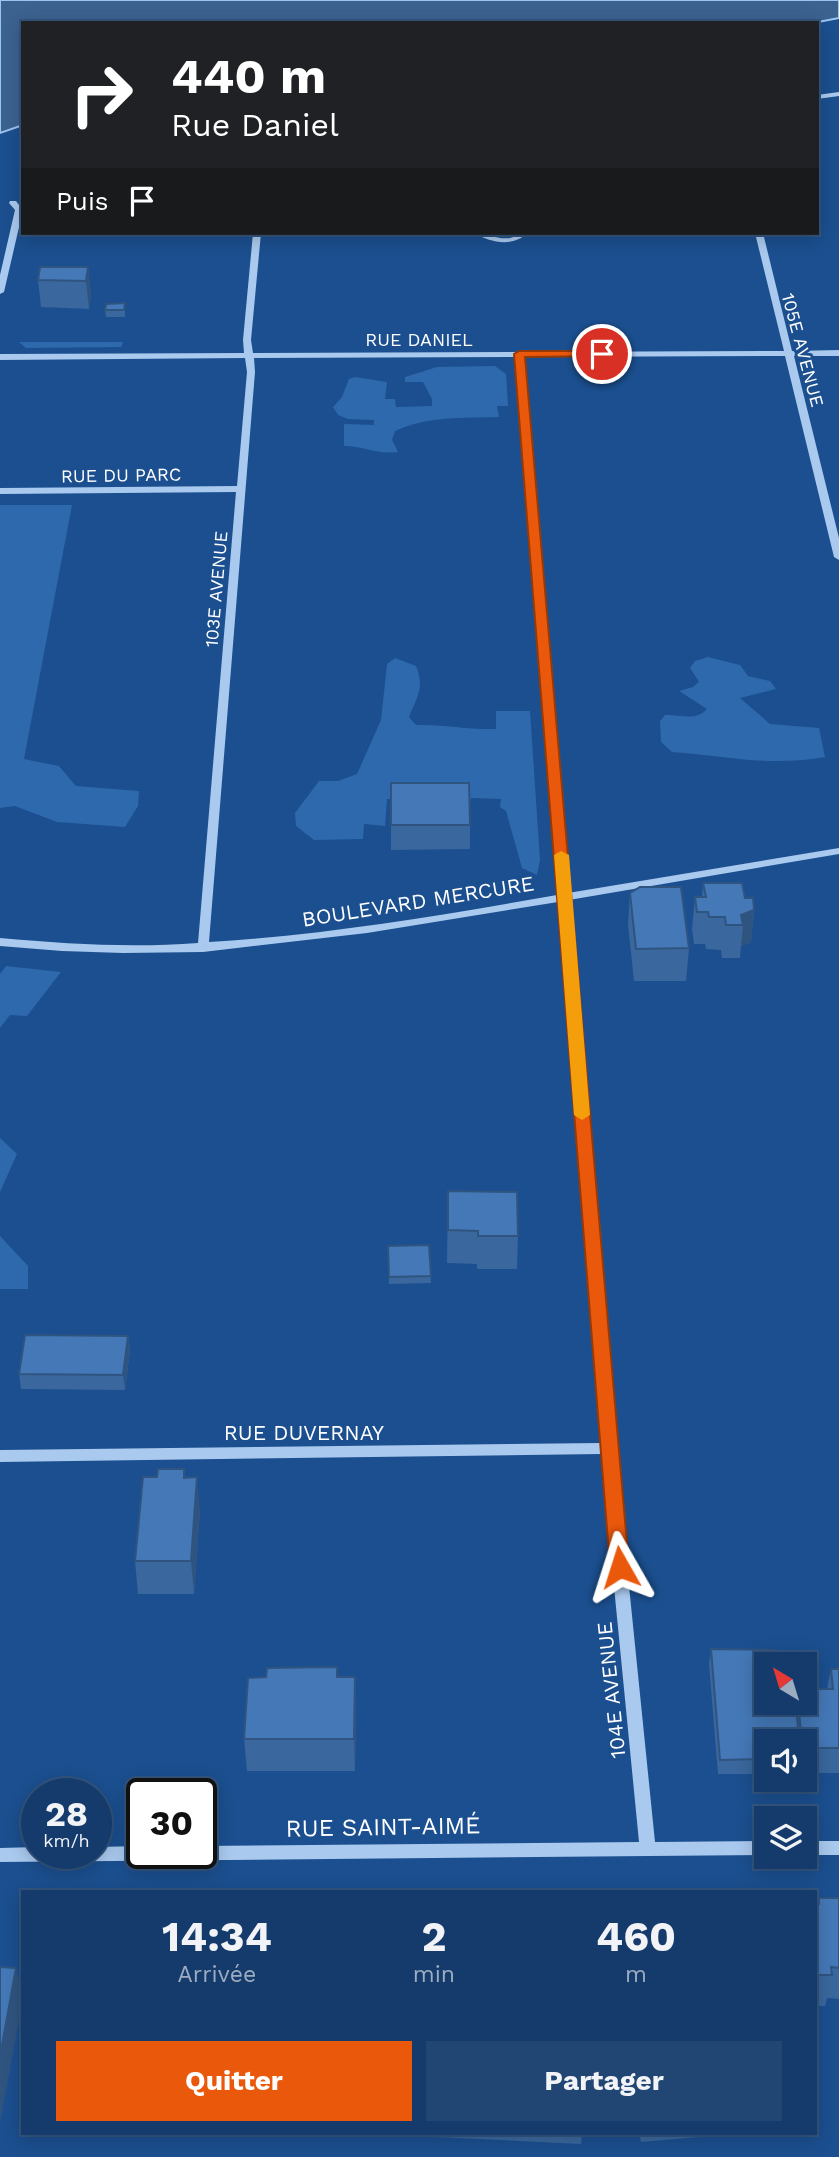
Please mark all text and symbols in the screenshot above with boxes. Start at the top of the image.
text: 440 m [171,47,326,105]
icon: right [56,49,147,140]
text: Rue Daniel [171,106,339,144]
icon: arrive [123,182,161,220]
text: Puis [56,186,109,216]
street label: 105E AVENUE [778,291,828,409]
pin [572,324,632,384]
street label: RUE DANIEL [365,329,473,350]
icon: arrive [583,335,621,373]
street label: RUE DU PARC [61,463,181,487]
street label: 103E AVENUE [200,530,232,648]
street label: BOULEVARD MERCURE [300,870,536,932]
street label: RUE DUVERNAY [224,1420,384,1445]
position arrow [583,1530,657,1604]
street label: 104E AVENUE [591,1621,631,1759]
north arrow [754,1652,817,1715]
map controls [754,1652,817,1869]
button: sound [754,1729,817,1792]
speed limit sign: 30 [126,1778,217,1869]
text: 28 [45,1793,88,1835]
button: layers [754,1806,817,1869]
street label: RUE SAINT-AIMÉ [285,1811,481,1843]
text: km/h [43,1830,90,1851]
text: 14:34 [162,1912,272,1961]
text: 2 [421,1912,446,1961]
text: 460 [596,1912,676,1961]
text: Arrivée [178,1961,256,1988]
text: min [413,1961,455,1988]
text: m [625,1961,647,1988]
button: Quitter [56,2041,412,2121]
button: Partager [426,2041,782,2121]

